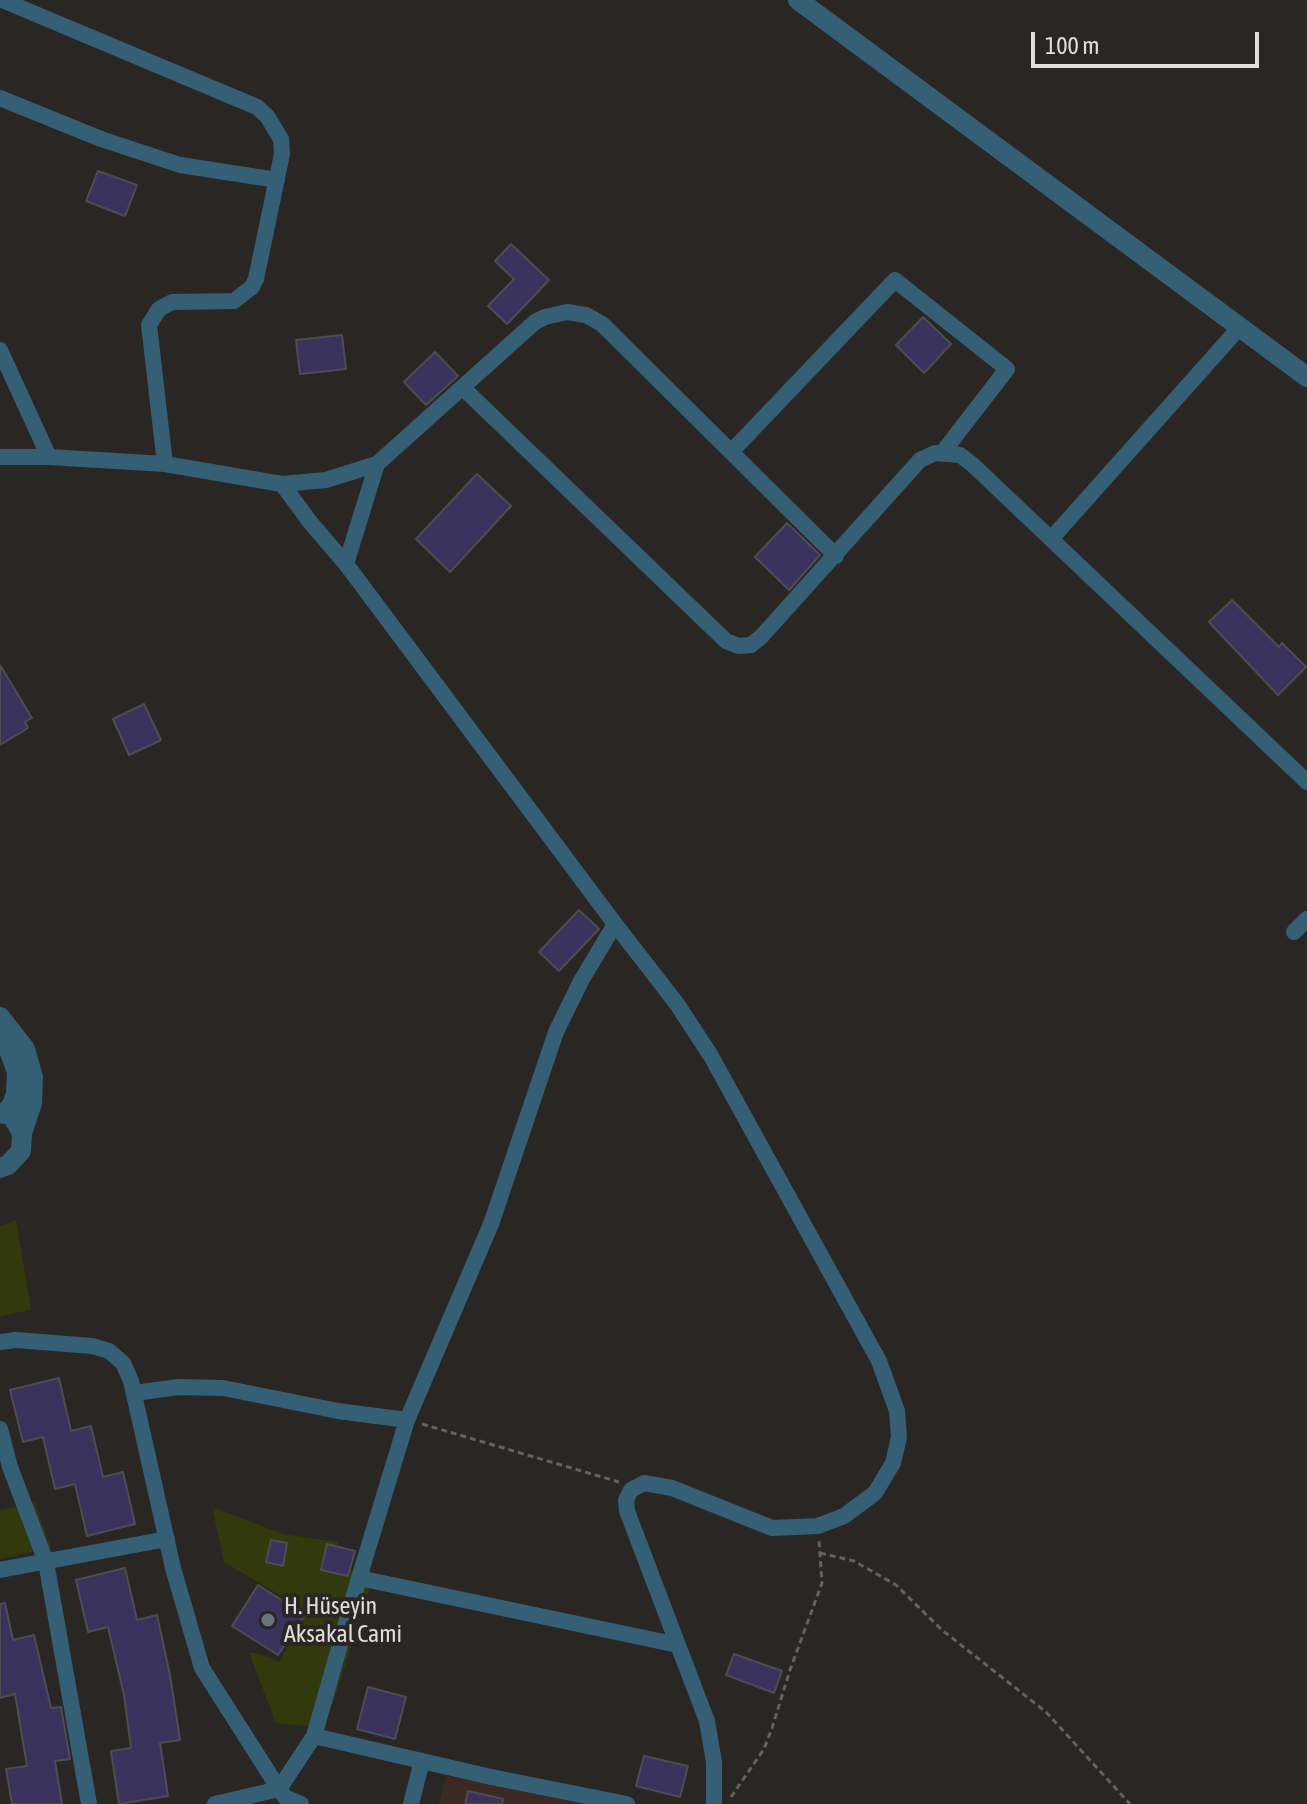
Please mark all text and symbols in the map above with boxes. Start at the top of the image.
scale bar [1035,16,1263,66]
text: 100 m [1045,32,1099,59]
place label: H. Hüseyin Aksakal Cami [284,1592,402,1648]
marker: H. Hüseyin Aksakal Cami [259,1611,277,1629]

